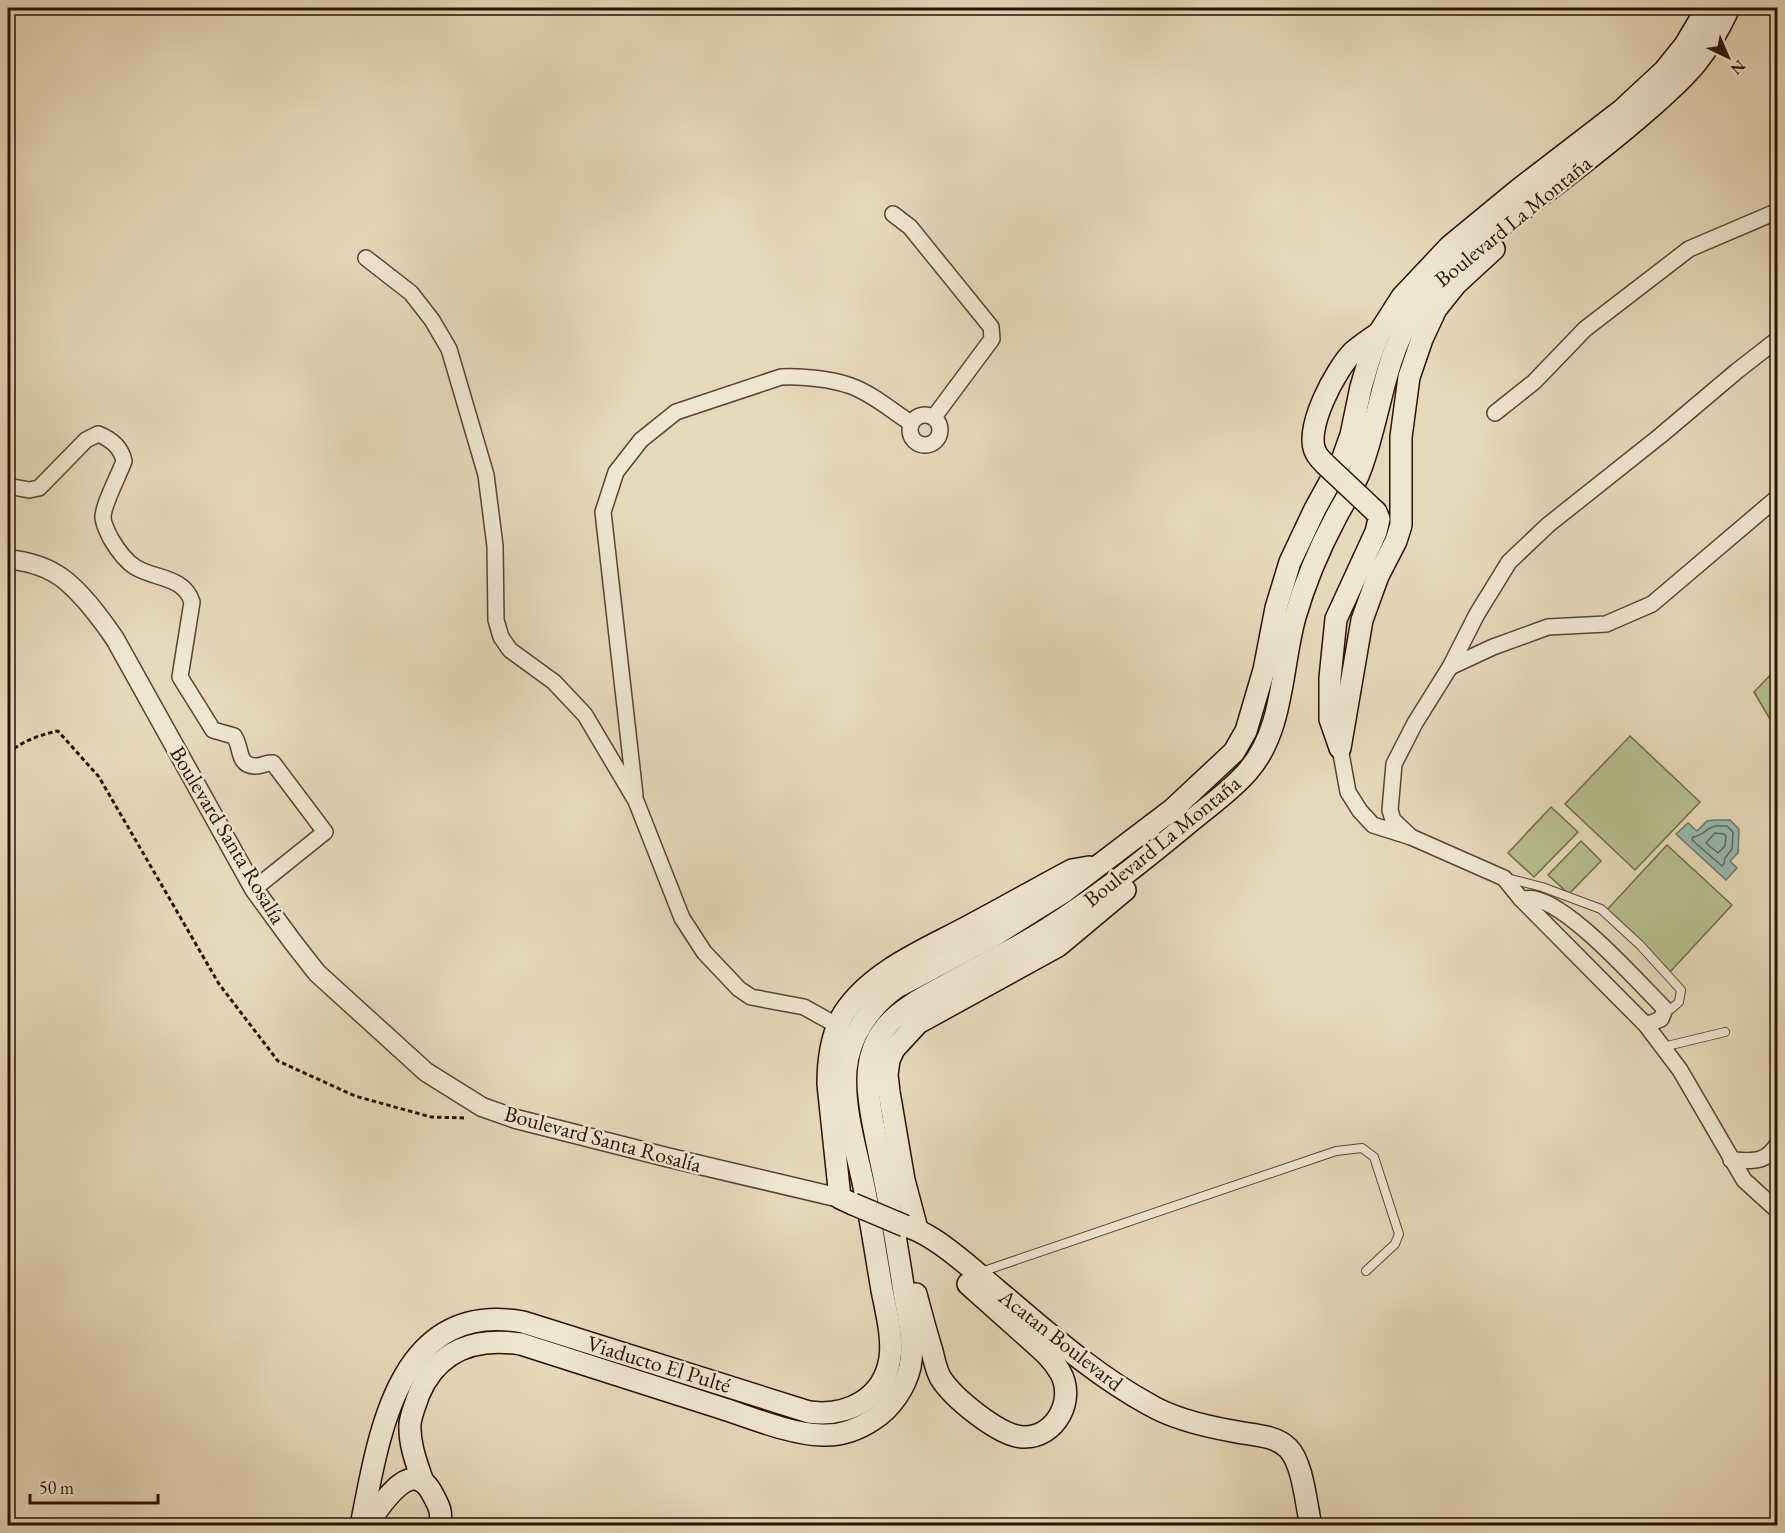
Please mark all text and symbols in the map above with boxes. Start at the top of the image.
north arrow [1698,27,1758,87]
text: N [1726,55,1750,80]
street label: Boulevard La Montaña [1428,148,1598,293]
street label: Boulevard Santa Rosalía [163,741,293,930]
street label: Boulevard La Montaña [1077,768,1247,913]
street label: Boulevard Santa Rosalía [501,1099,705,1179]
street label: Acatan Boulevard [992,1282,1130,1398]
street label: Viaducto El Pulté [584,1328,735,1400]
scale bar [30,1467,158,1505]
text: 50 m [39,1476,74,1499]

